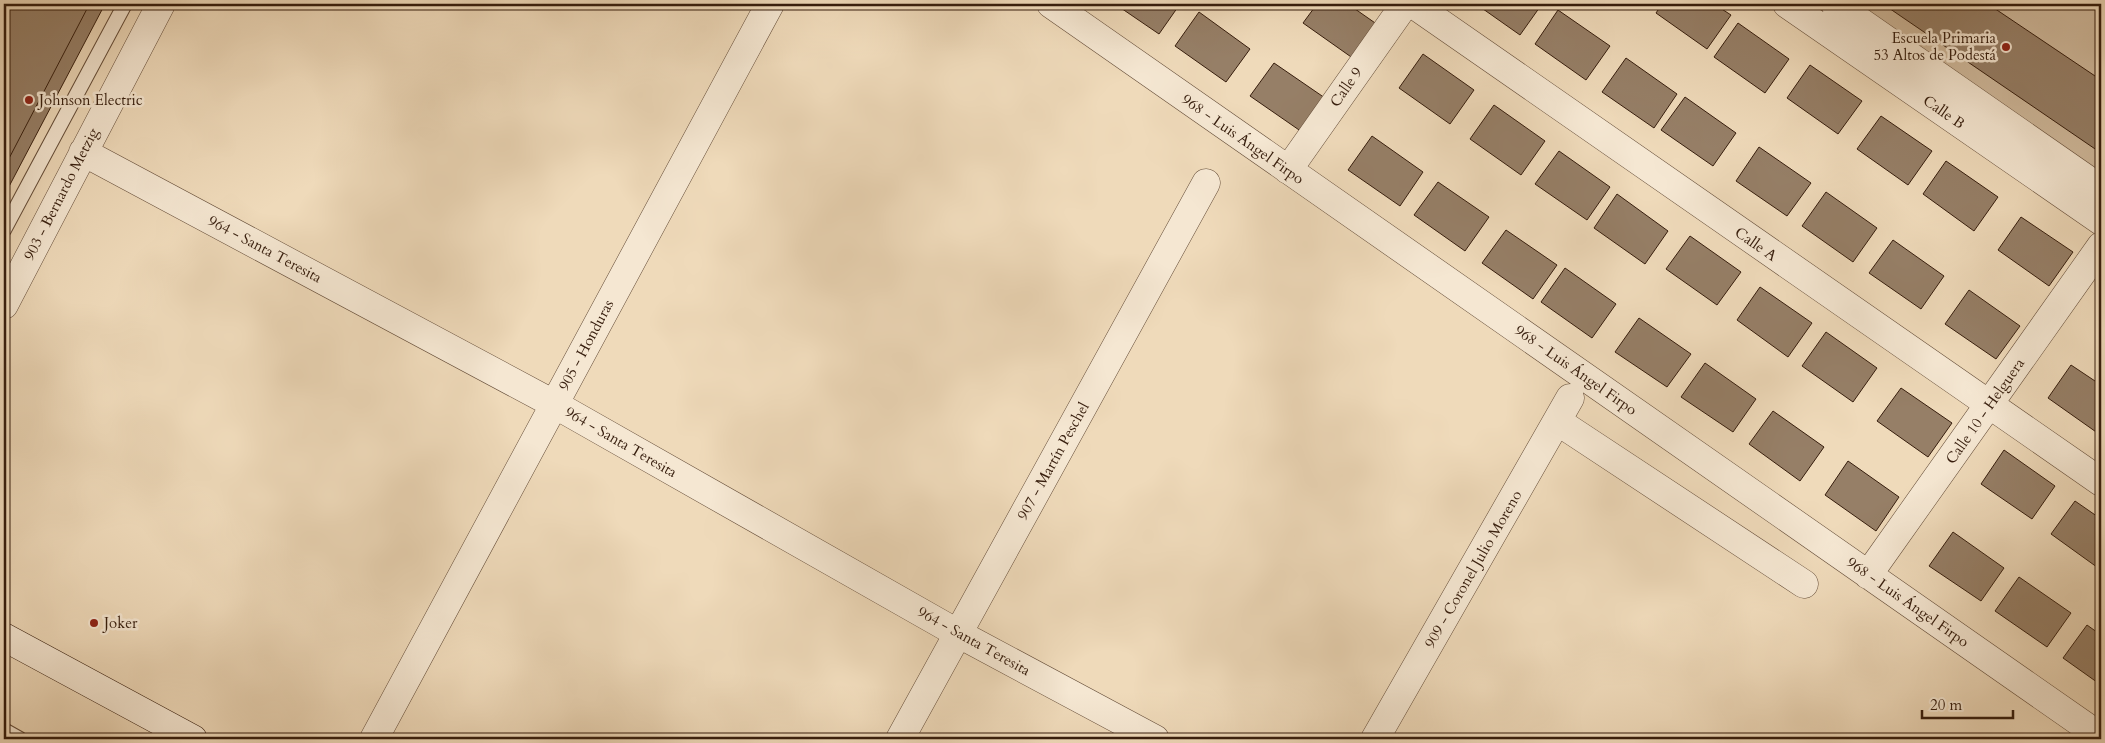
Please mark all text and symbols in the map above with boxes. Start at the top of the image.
place label: Escuela Primaria 53 Altos de Podestá [1873,28,1997,65]
marker: Escuela Primaria 53 Altos de Podestá [2000,41,2012,53]
street label: Calle 9 [1325,63,1367,111]
street label: 968 - Luis Ángel Firpo [1178,89,1308,189]
place label: Johnson Electric [37,90,143,110]
street label: Calle B [1919,90,1969,134]
marker: Johnson Electric [23,94,35,106]
street label: 903 - Bernardo Metzig [19,124,103,264]
street label: 964 - Santa Teresita [205,211,326,288]
street label: Calle A [1731,222,1781,266]
street label: 905 - Honduras [554,296,618,394]
street label: 968 - Luis Ángel Firpo [1511,320,1641,420]
street label: Calle 10 - Helguera [1941,354,2029,468]
street label: 907 - Martín Peschel [1012,398,1094,523]
street label: 964 - Santa Teresita [561,402,681,482]
street label: 909 - Coronel Julio Moreno [1420,487,1526,651]
street label: 968 - Luis Ángel Firpo [1843,552,1973,652]
street label: 964 - Santa Teresita [914,602,1034,681]
place label: Joker [102,613,138,633]
marker: Joker [88,617,100,629]
scale bar [1922,688,2014,720]
text: 20 m [1930,695,1962,715]

